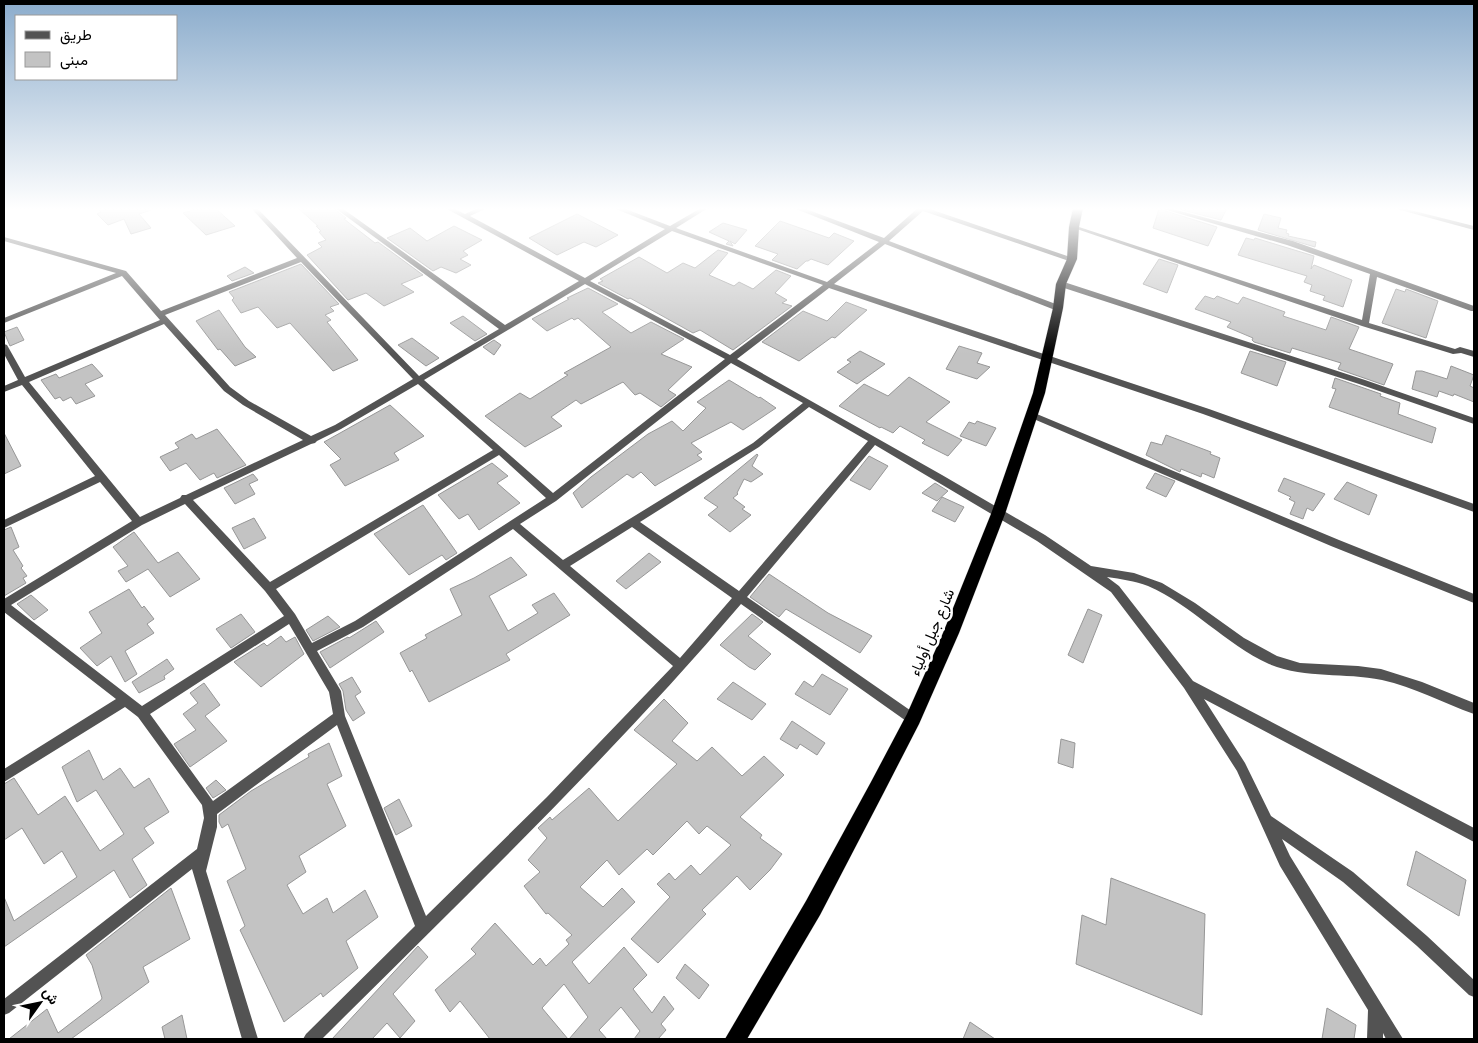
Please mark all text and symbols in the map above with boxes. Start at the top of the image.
legend [15,15,178,80]
text: طريق [60,25,92,45]
text: مبنى [60,50,88,70]
street label: شارع جبل أولياء [905,586,960,679]
north arrow [15,978,65,1028]
text: ش [39,984,63,1008]

